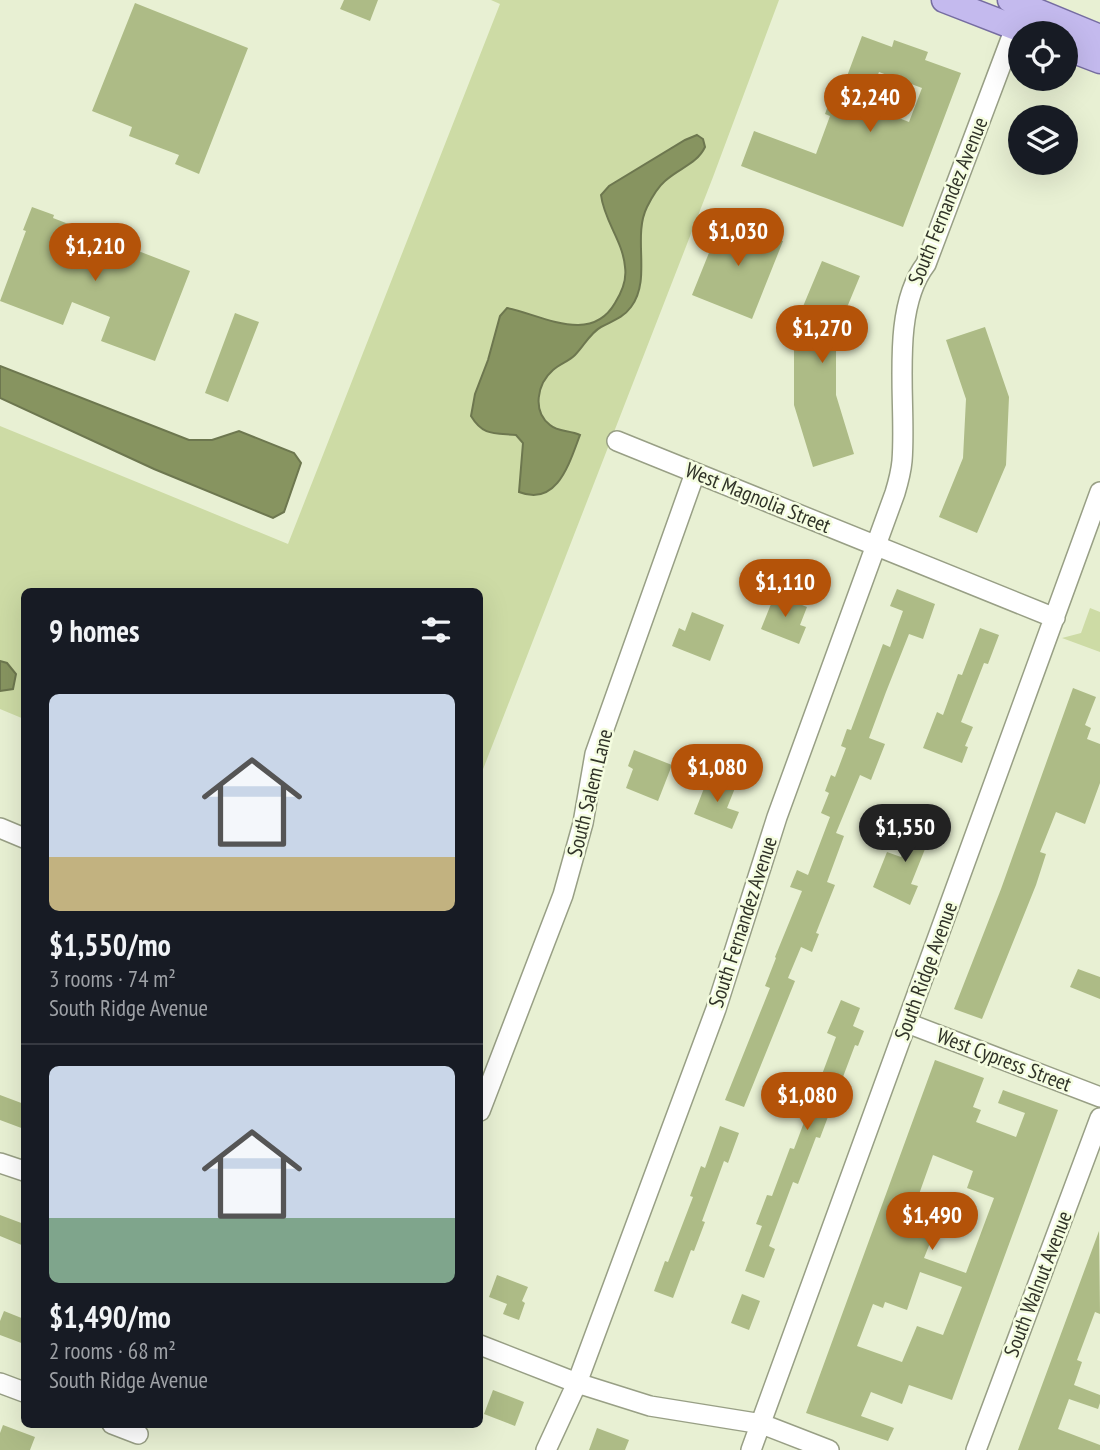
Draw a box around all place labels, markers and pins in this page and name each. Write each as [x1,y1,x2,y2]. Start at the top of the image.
pin: $2,240 [813,74,927,134]
pin: $1,030 [681,208,795,268]
pin: $1,210 [38,224,152,283]
pin: $1,270 [765,306,879,365]
pin: $1,110 [728,560,842,619]
pin: $1,080 [660,744,774,804]
pin: $1,550 [848,804,962,864]
pin: $1,080 [750,1072,864,1132]
pin: $1,490 [875,1192,989,1252]

